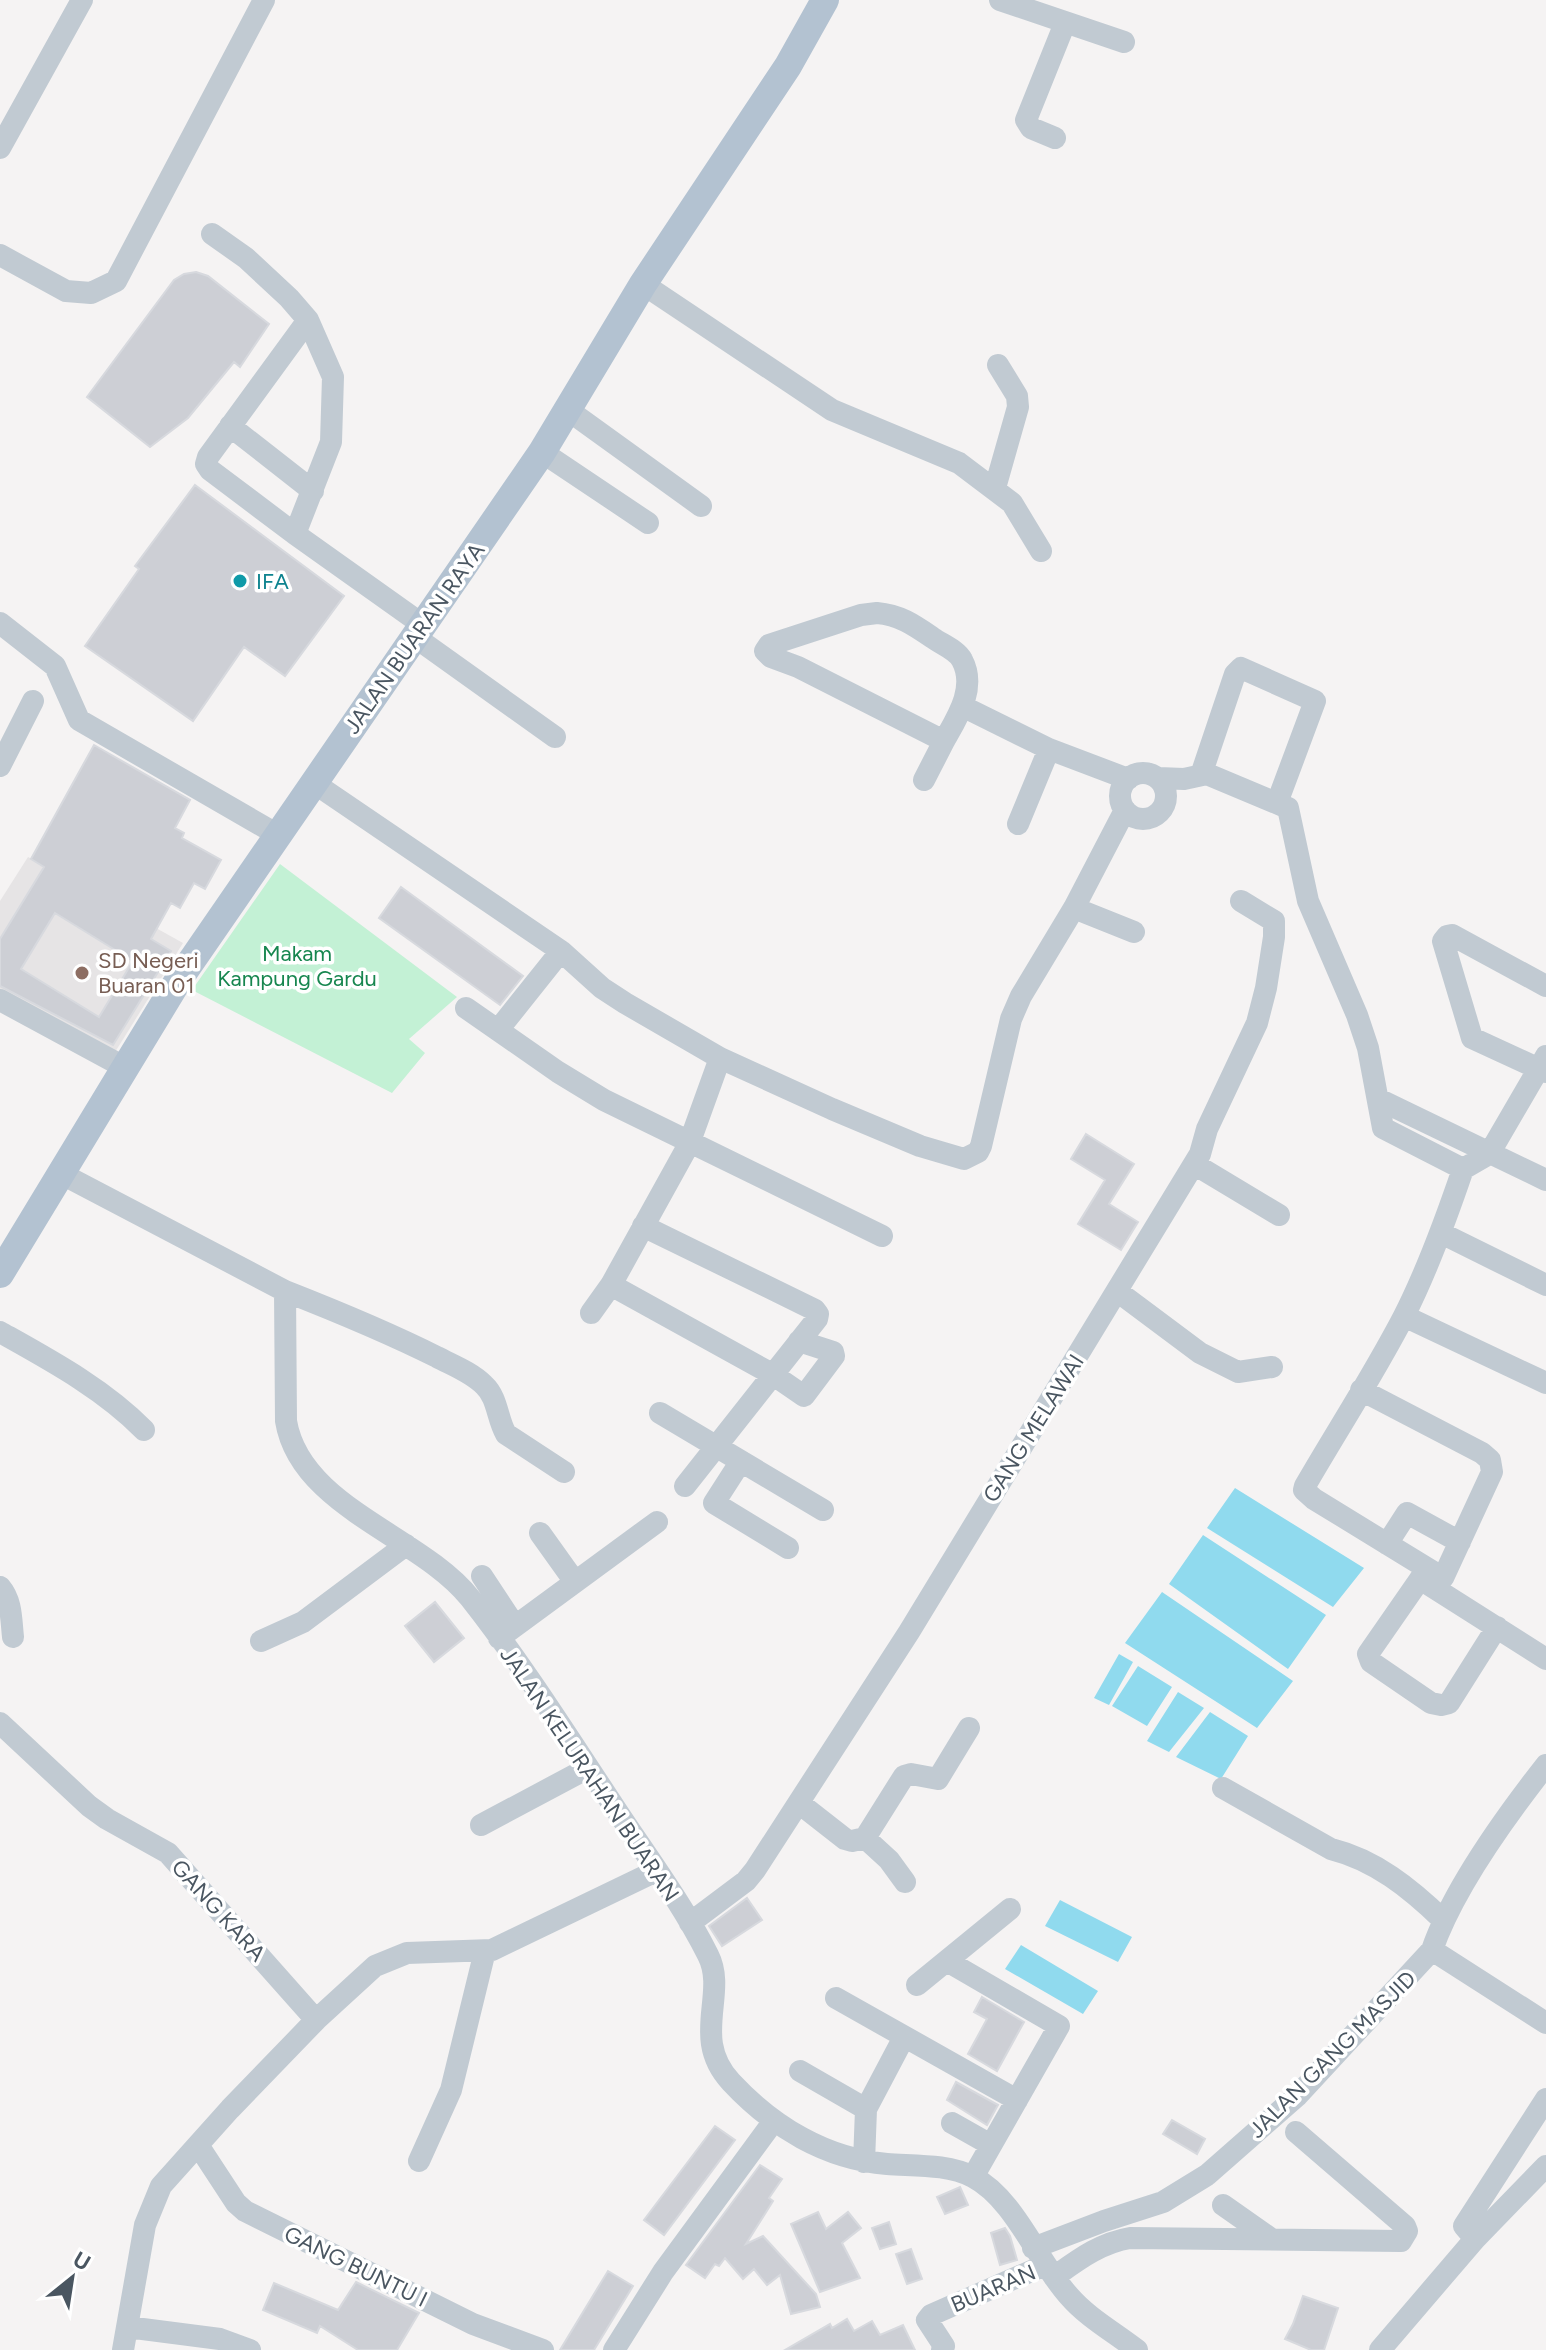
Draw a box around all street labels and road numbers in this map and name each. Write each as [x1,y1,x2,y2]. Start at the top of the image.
street label: JALAN BUARAN RAYA [338,538,491,739]
street label: GANG MELAWAI [977,1349,1090,1507]
street label: JALAN KELURAHAN BUARAN [494,1642,685,1906]
street label: GANG KARA [166,1854,271,1967]
street label: JALAN GANG MASJID [1243,1965,1421,2143]
street label: GANG BUNTU I [280,2220,432,2313]
street label: BUARAN [947,2259,1040,2318]

